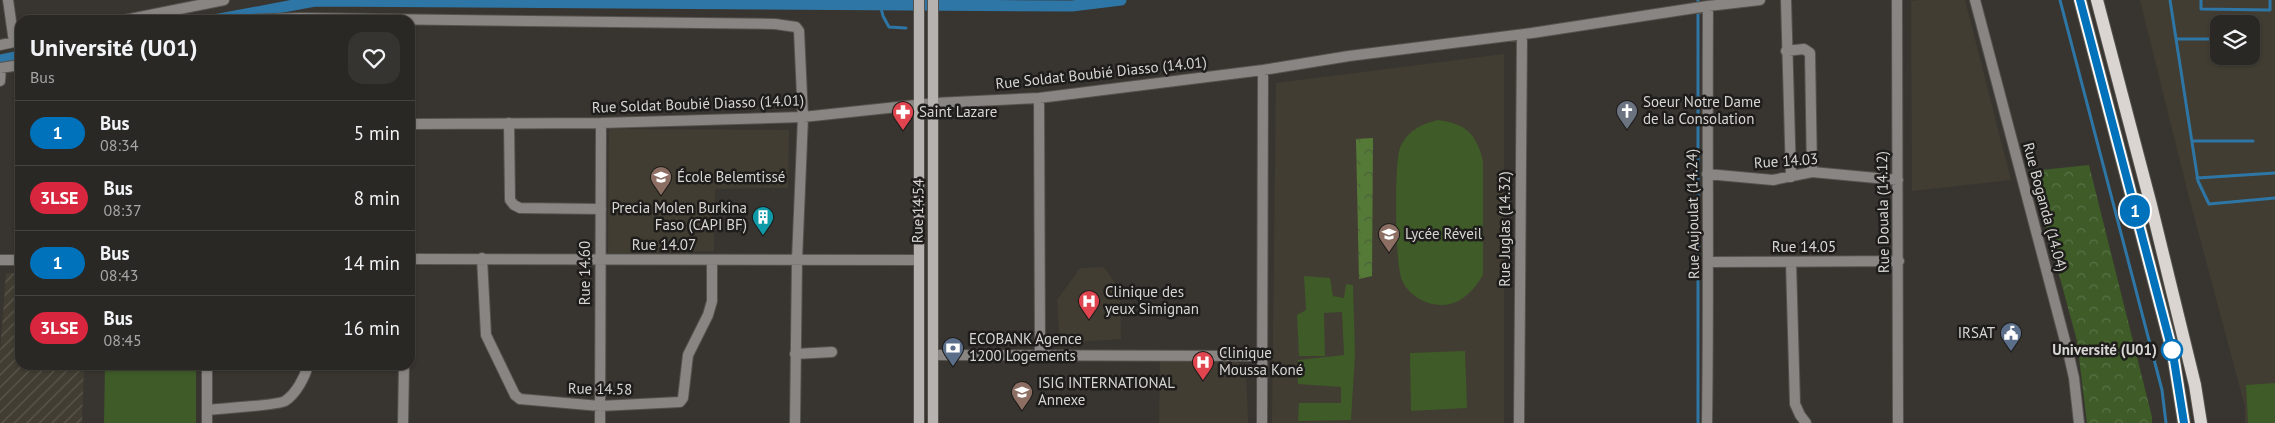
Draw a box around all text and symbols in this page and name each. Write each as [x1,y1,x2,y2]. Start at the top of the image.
map controls [2210,15,2260,65]
button: layers [2210,15,2260,65]
text: Université (U01) [30,32,198,63]
button: heart [348,32,400,84]
street label: Rue Soldat Boubié Diasso (14.01) [994,52,1208,93]
text: Bus [30,67,55,87]
street label: Rue Soldat Boubié Diasso (14.01) [592,90,804,117]
place label: Soeur Notre Dame de la Consolation [1643,92,1761,128]
church icon: Soeur Notre Dame de la Consolation [1615,99,1639,130]
pharmacy icon: Saint Lazare [891,100,915,131]
place label: Saint Lazare [919,102,997,121]
text: Bus [100,111,129,135]
text: 1 [52,121,63,144]
text: 5 min [354,121,400,145]
text: 08:34 [100,135,138,155]
street label: Rue Boganda (14.04) [2019,140,2072,273]
street label: Rue Aujoulat (14.24) [1682,149,1703,279]
street label: Rue 14.03 [1753,149,1819,172]
street label: Rue Douala (14.12) [1872,151,1893,273]
school or university icon: École Belemtissé [649,165,673,196]
place label: École Belemtissé [677,167,785,186]
street label: Rue Juglas (14.32) [1495,171,1514,287]
text: Bus [103,176,133,200]
street label: Rue 14.54 [907,179,928,243]
text: 3LSE [40,186,78,209]
text: 8 min [354,186,400,210]
line badge: 1 [2119,195,2151,227]
place label: Precia Molen Burkina Faso (CAPI BF) [611,198,747,234]
text: 1 [2130,199,2140,222]
text: 08:37 [103,200,142,220]
building icon: Precia Molen Burkina Faso (CAPI BF) [751,205,775,236]
school or university icon: Lycée Réveil [1377,222,1401,253]
place label: Lycée Réveil [1405,224,1483,243]
street label: Rue 14.07 [632,235,696,254]
street label: Rue 14.05 [1772,237,1836,256]
text: Bus [100,241,129,265]
street label: Rue 14.60 [575,241,594,305]
text: 1 [52,251,63,274]
text: 14 min [343,251,400,275]
text: 08:43 [100,265,138,285]
place label: Clinique des yeux Simignan [1105,282,1199,318]
hospital icon: Clinique des yeux Simignan [1077,289,1101,320]
text: Bus [103,306,133,330]
text: 3LSE [40,316,78,339]
text: 16 min [343,316,400,340]
public building icon: IRSAT [1999,321,2023,352]
place label: IRSAT [1958,323,1996,342]
place label: ECOBANK Agence 1200 Logements [969,329,1082,365]
text: 08:45 [103,330,142,350]
bank icon: ECOBANK Agence 1200 Logements [941,336,965,367]
marker: Université (U01) [2161,339,2183,361]
place label: Université (U01) [2052,340,2157,359]
place label: Clinique Moussa Koné [1219,343,1303,379]
hospital icon: Clinique Moussa Koné [1191,350,1215,381]
place label: ISIG INTERNATIONAL Annexe [1038,373,1175,409]
street label: Rue 14.58 [568,378,632,399]
school or university icon: ISIG INTERNATIONAL Annexe [1010,380,1034,411]

